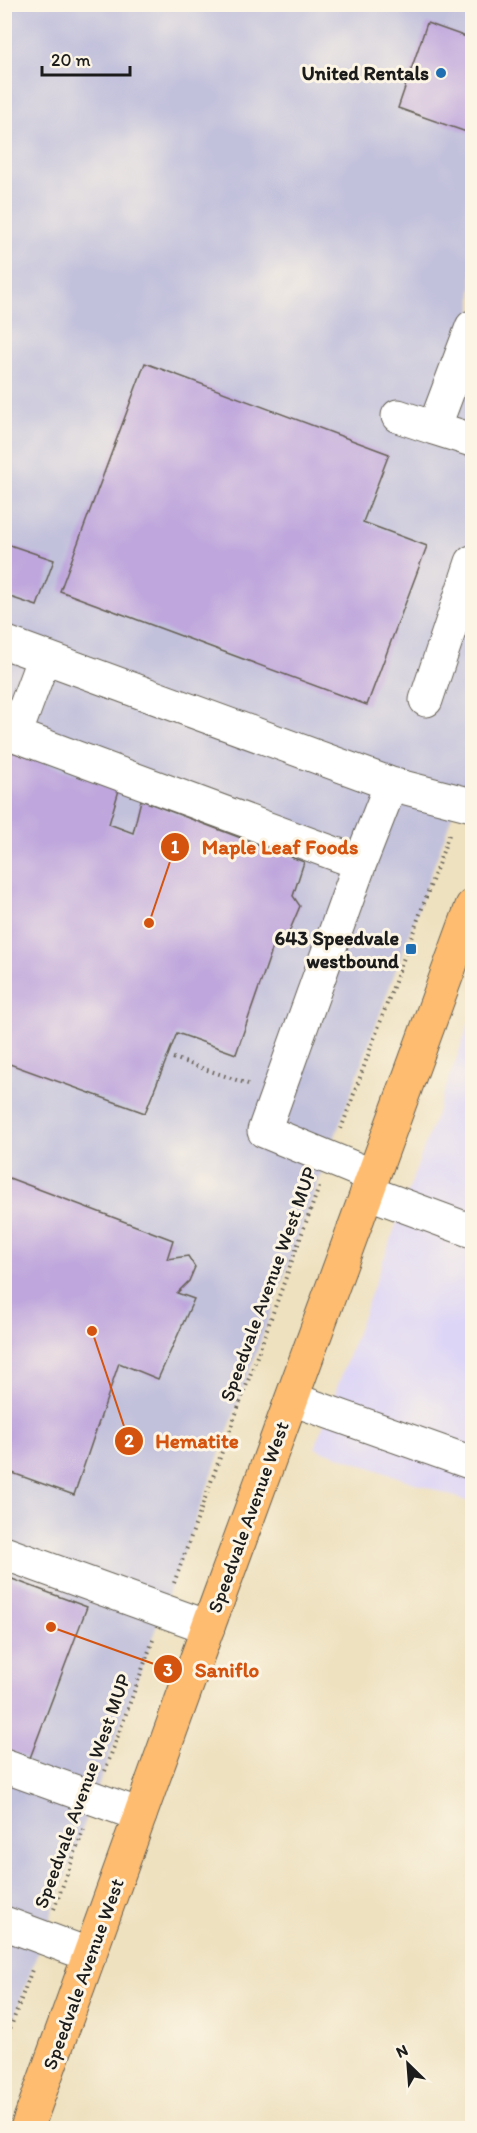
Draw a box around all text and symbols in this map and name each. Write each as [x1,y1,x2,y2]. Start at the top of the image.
scale bar [42,39,130,77]
text: 20 m [51,49,91,71]
place label: United Rentals [301,61,429,85]
marker: United Rentals [434,66,448,80]
callout: Maple Leaf Foods [160,827,369,866]
text: Maple Leaf Foods [202,834,358,860]
text: 1 [171,836,180,858]
place label: 643 Speedvale westbound [275,926,399,973]
marker: 643 Speedvale westbound [404,942,418,956]
street label: Speedvale Avenue West MUP [214,1163,322,1404]
street label: Speedvale Avenue West [202,1418,294,1616]
callout: Hematite [114,1422,251,1461]
text: Hematite [155,1428,239,1453]
text: 2 [124,1430,134,1452]
callout: Saniflo [153,1650,271,1689]
text: Saniflo [195,1657,260,1682]
text: 3 [163,1659,173,1681]
street label: Speedvale Avenue West MUP [28,1670,136,1911]
street label: Speedvale Avenue West [37,1875,129,2073]
north arrow [378,2034,438,2094]
text: N [393,2040,411,2062]

